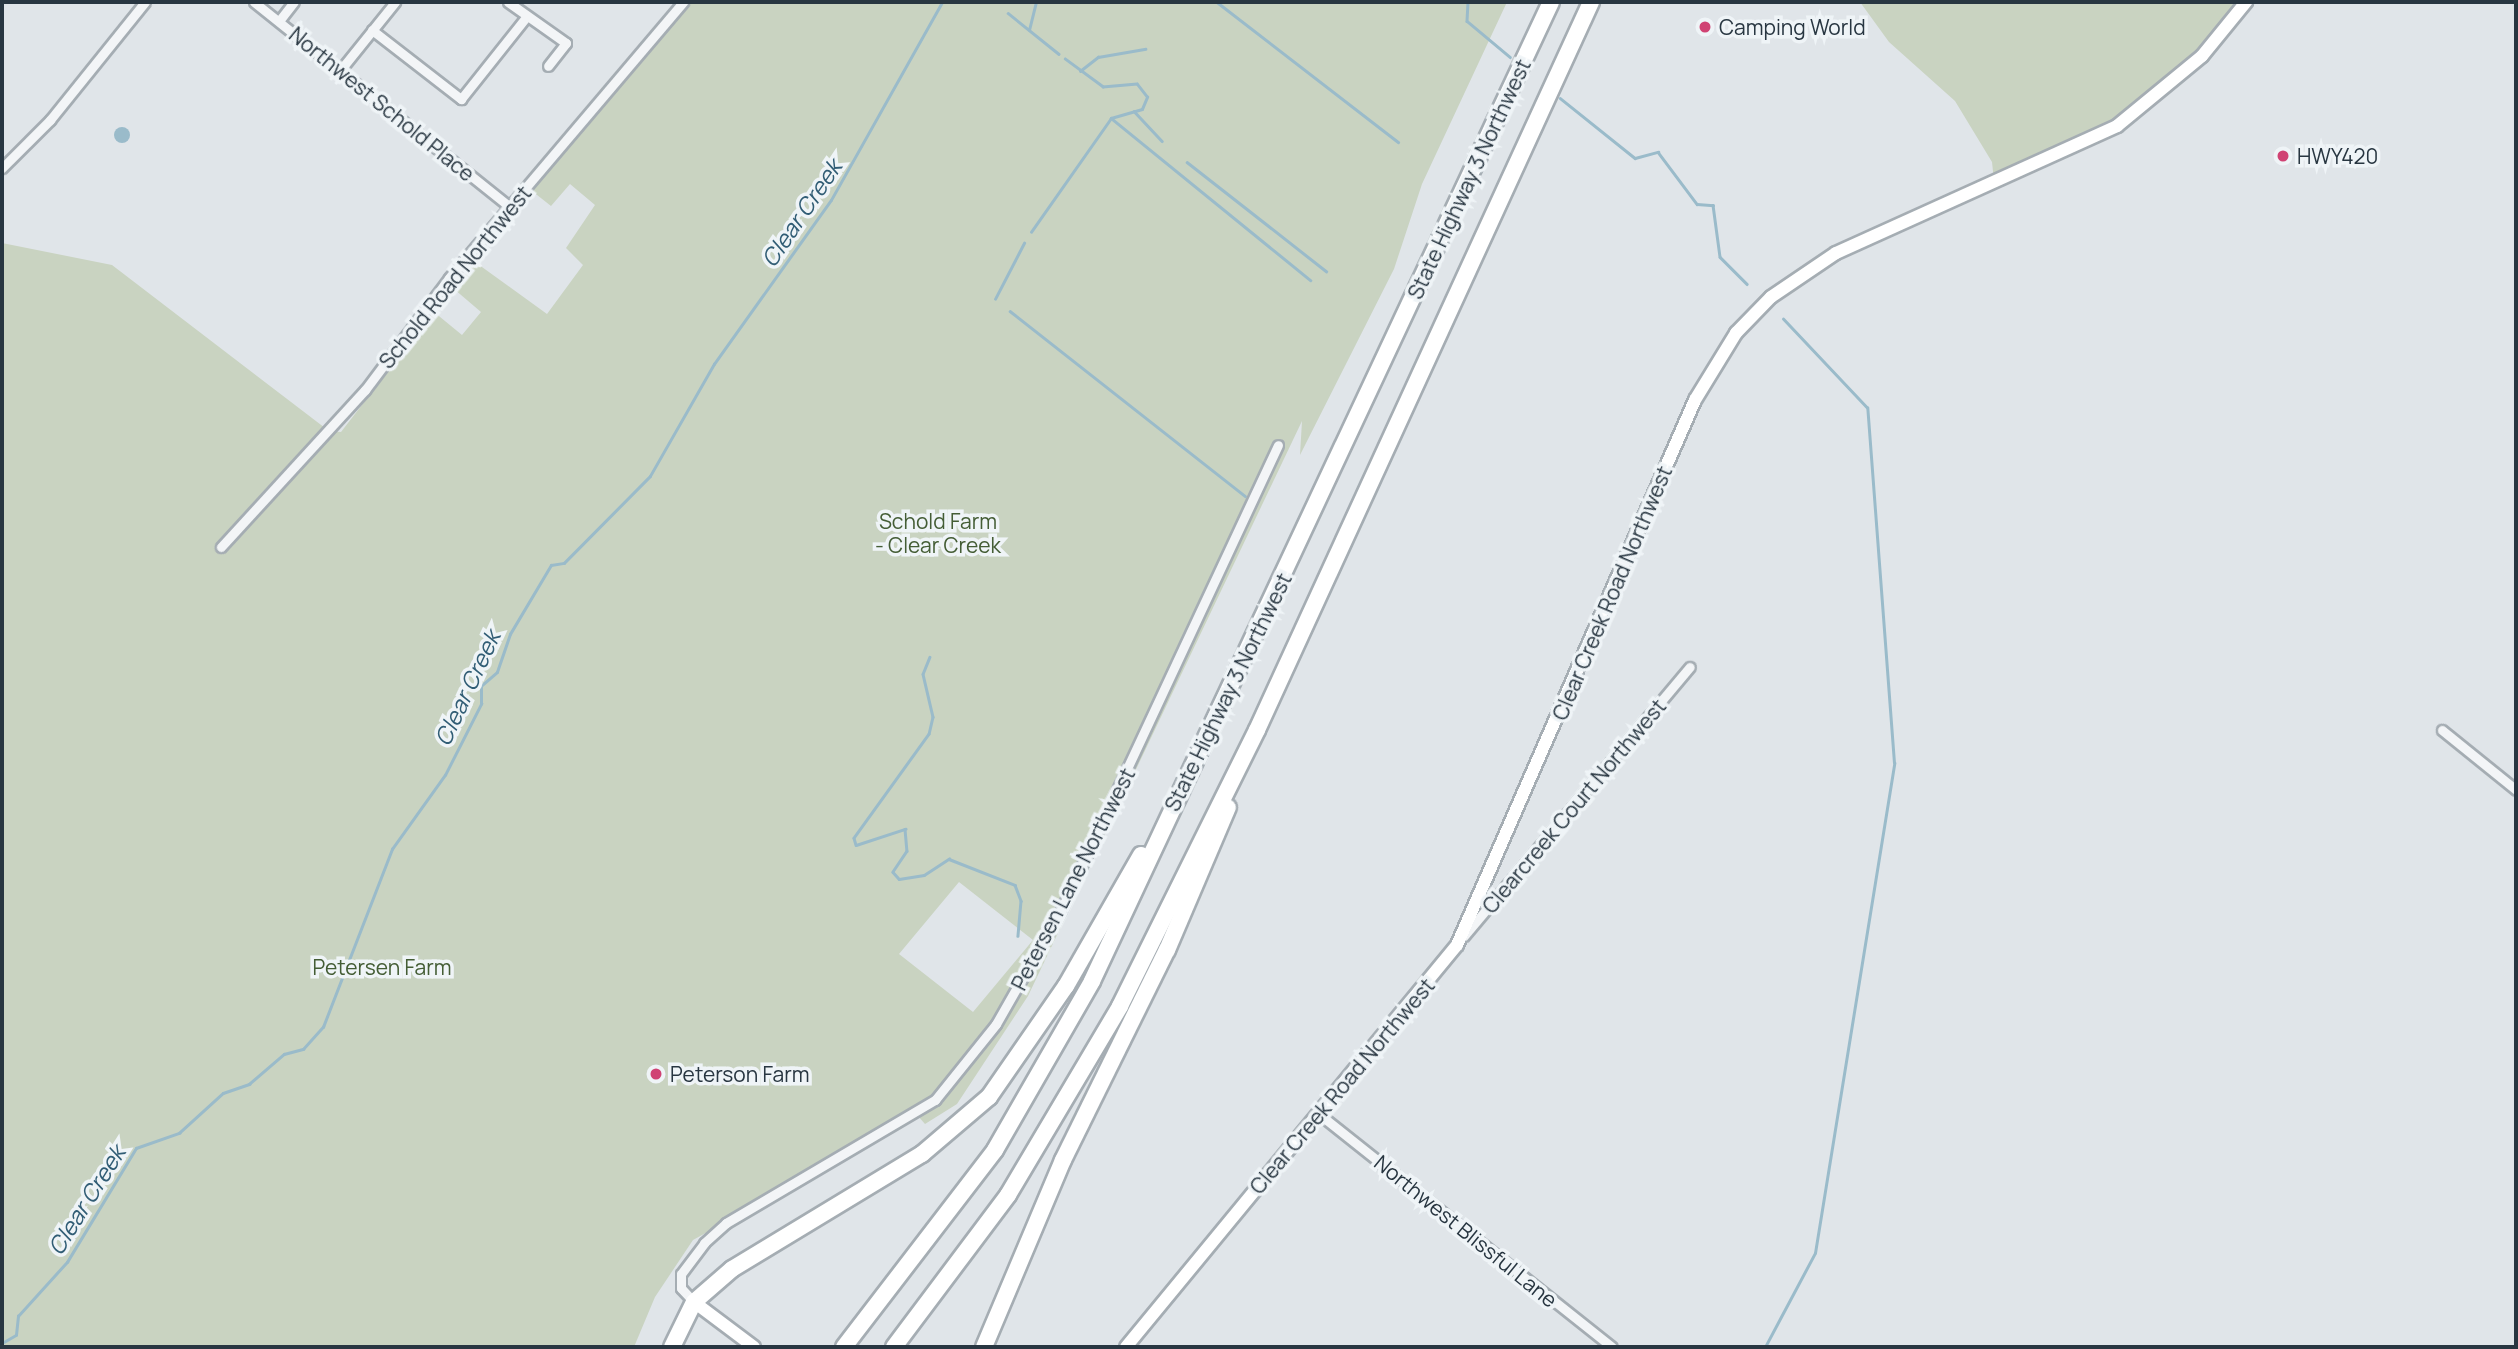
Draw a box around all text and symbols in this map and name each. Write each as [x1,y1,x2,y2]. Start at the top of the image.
place label: Camping World [1719,14,1866,40]
marker: Camping World [1697,19,1713,35]
street label: Northwest Schold Place [284,22,480,186]
street label: State Highway 3 Northwest [1402,55,1536,303]
place label: HWY420 [2297,143,2378,169]
marker: HWY420 [2275,148,2291,164]
water label: Clear Creek [755,154,847,272]
street label: Schold Road Northwest [374,181,536,373]
street label: Clear Creek Road Northwest [1547,462,1677,724]
park label: Schold Farm - Clear Creek [875,508,1001,558]
street label: State Highway 3 Northwest [1159,569,1297,815]
water label: Clear Creek [428,626,506,750]
street label: Clearcreek Court Northwest [1477,694,1671,918]
street label: Petersen Lane Northwest [1006,764,1140,994]
park label: Petersen Farm [312,954,452,980]
street label: Clear Creek Road Northwest [1244,973,1440,1199]
place label: Peterson Farm [670,1061,810,1087]
marker: Peterson Farm [648,1066,664,1082]
water label: Clear Creek [42,1140,130,1260]
street label: Northwest Blissful Lane [1370,1150,1562,1312]

